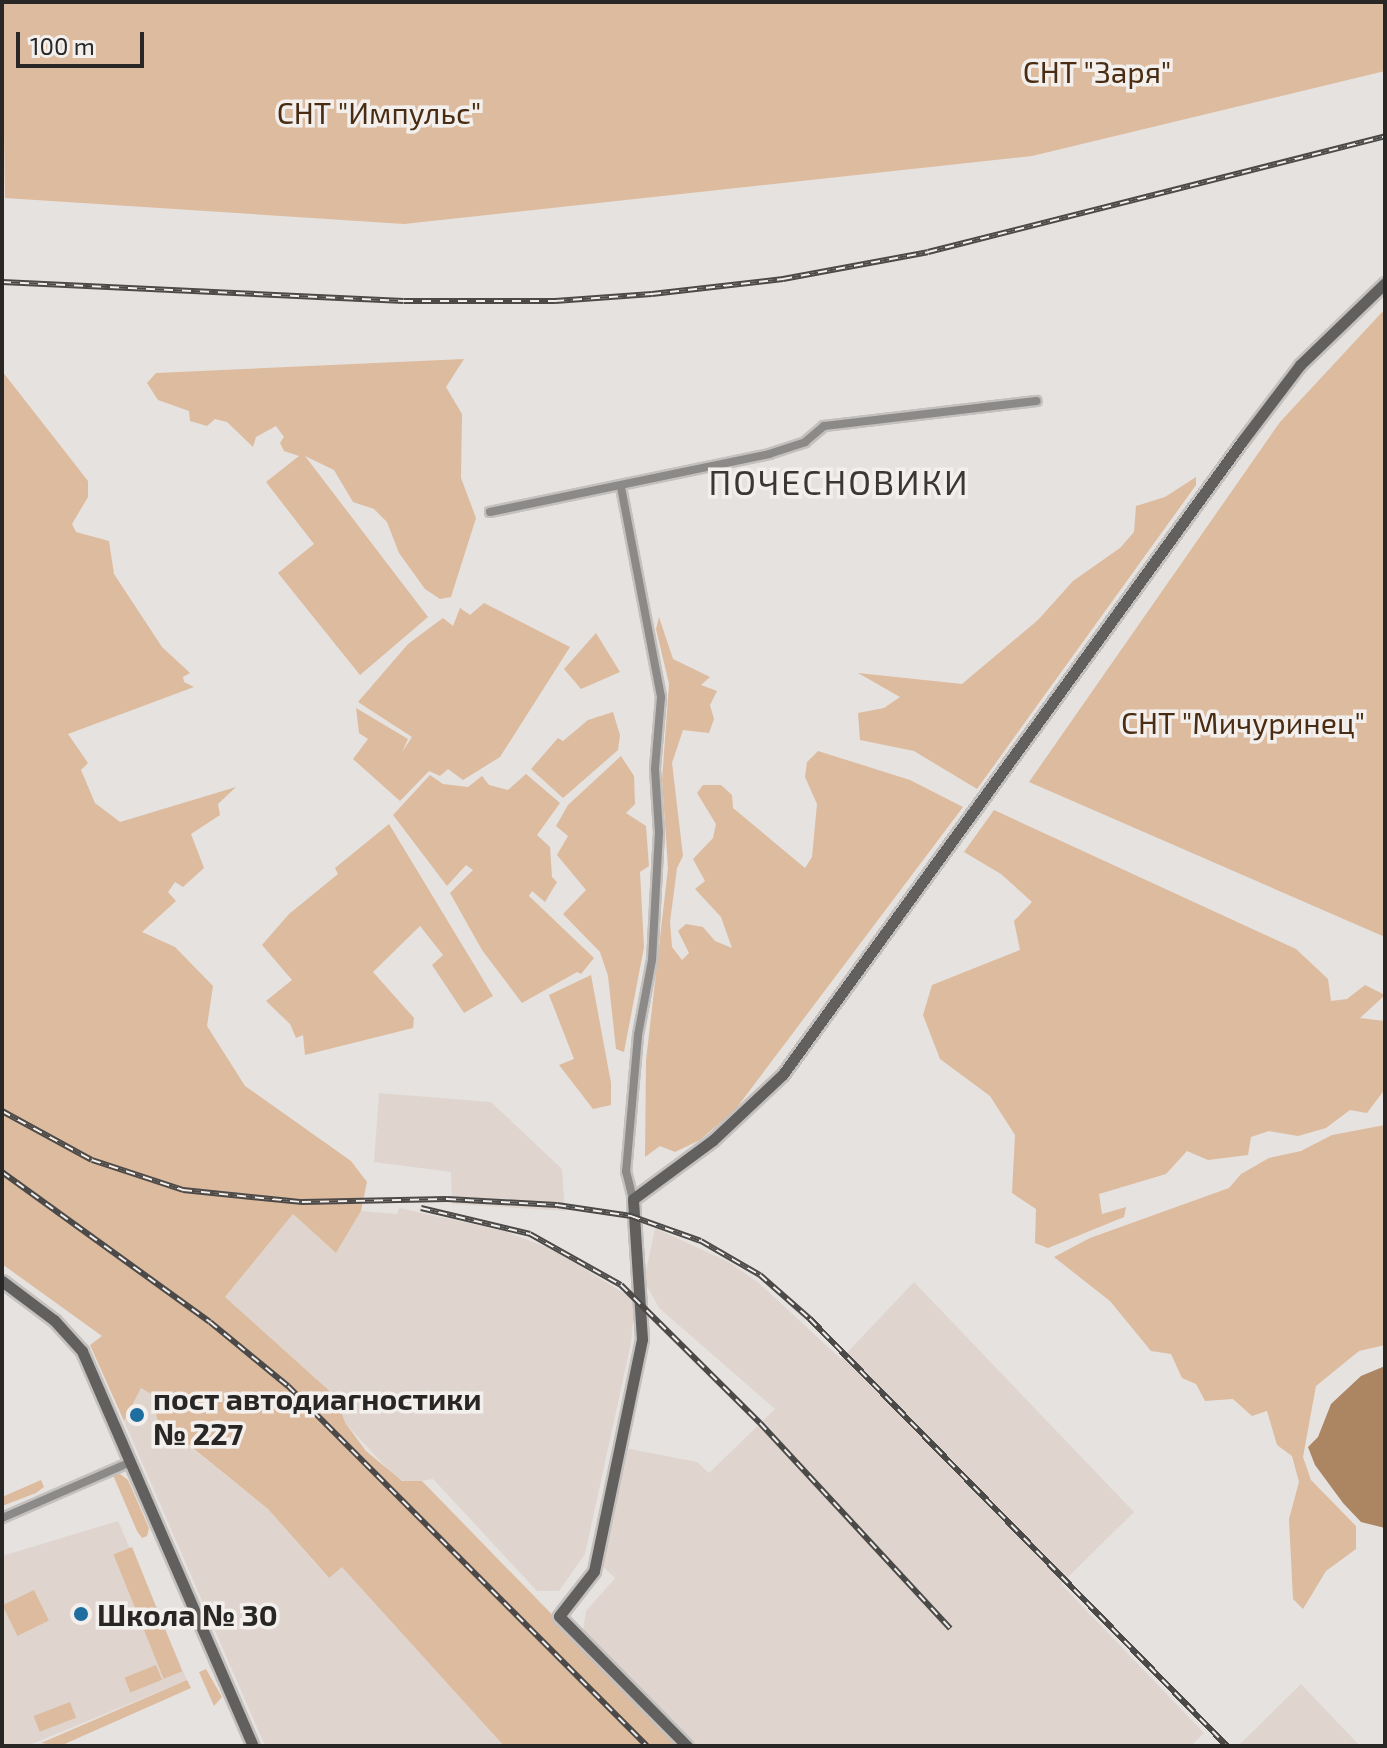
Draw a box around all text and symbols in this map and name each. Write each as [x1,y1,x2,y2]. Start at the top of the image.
scale bar [20,16,148,66]
text: 100 m [30,31,95,60]
park label: СНТ "Заря" [1023,53,1171,89]
park label: СНТ "Импульс" [277,94,481,130]
district label: ПОЧЕСНОВИКИ [709,462,969,502]
park label: СНТ "Мичуринец" [1121,704,1365,740]
place label: пост автодиагностики № 227 [153,1380,481,1450]
marker: пост автодиагностики № 227 [128,1406,146,1424]
place label: Школа № 30 [97,1596,278,1632]
marker: Школа № 30 [72,1605,90,1623]

